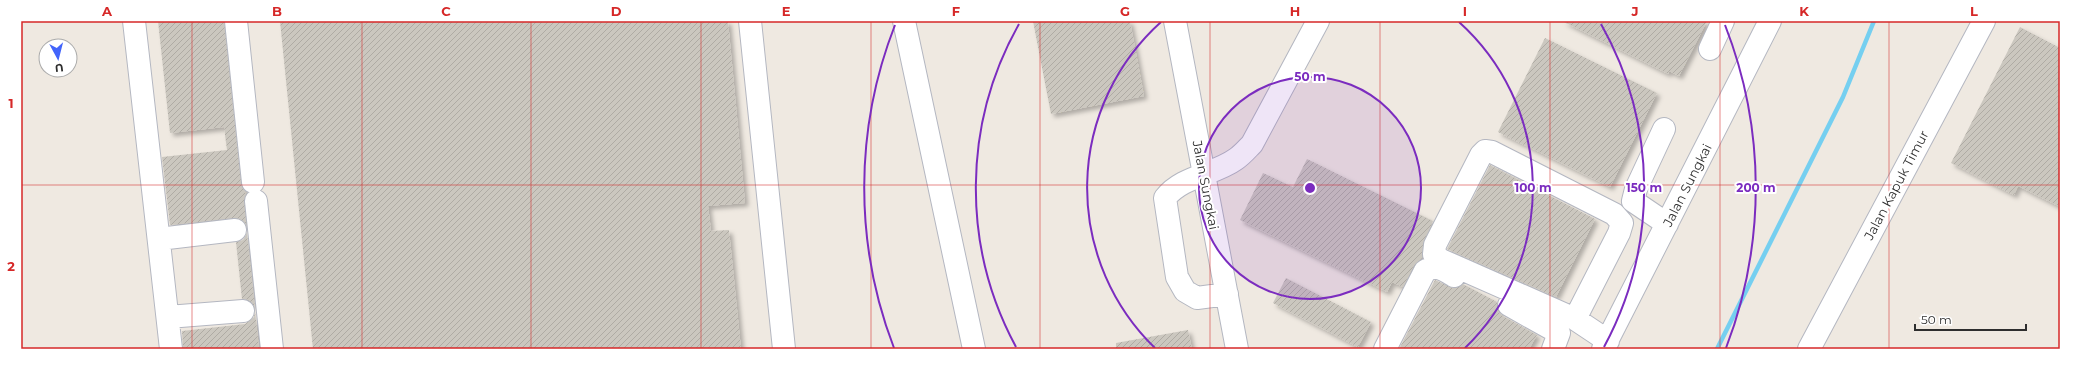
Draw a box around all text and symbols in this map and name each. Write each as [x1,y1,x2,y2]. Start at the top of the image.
text: A [101,3,113,19]
text: B [272,3,282,19]
text: C [441,3,451,19]
text: D [611,3,622,19]
text: E [782,3,791,19]
text: F [952,3,960,19]
text: G [1120,3,1130,19]
text: H [1290,3,1300,19]
text: I [1463,3,1467,19]
text: J [1630,3,1639,19]
text: K [1799,3,1809,19]
text: L [1970,3,1978,19]
north arrow [38,38,78,78]
text: U [54,60,64,75]
text: 50 m [1294,69,1326,84]
text: 1 [8,95,14,111]
street label: Jalan Kapuk Timur [1860,128,1932,243]
street label: Jalan Sungkai [1189,138,1223,231]
street label: Jalan Sungkai [1659,141,1715,230]
text: 100 m [1515,180,1551,195]
text: 150 m [1626,180,1662,195]
text: 200 m [1736,180,1776,195]
centre of rings [1303,181,1317,195]
text: 2 [7,258,15,274]
scale bar [1915,306,2026,332]
text: 50 m [1921,312,1952,327]

